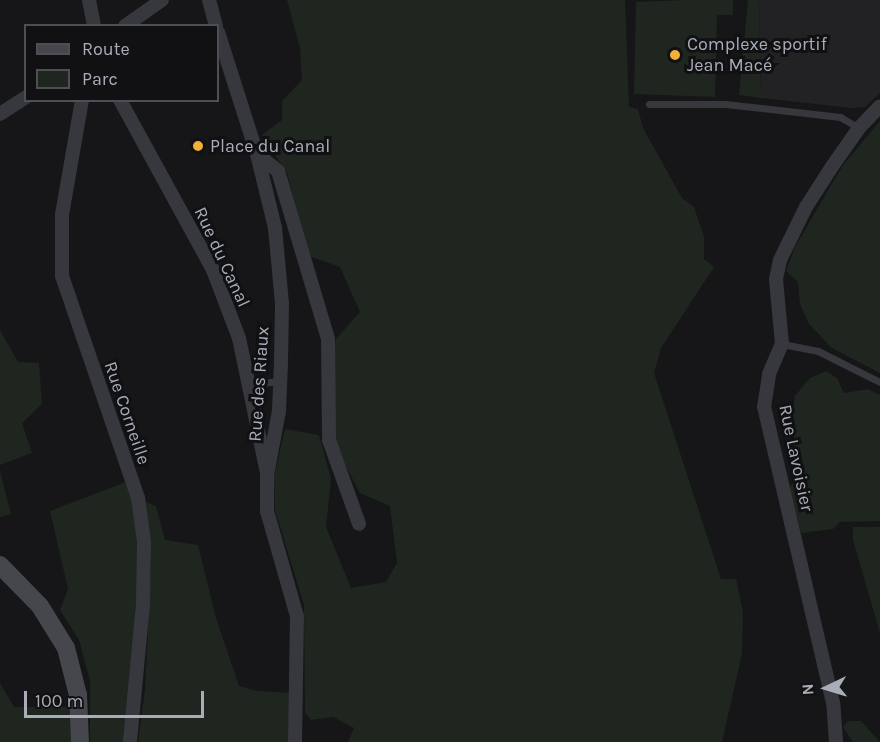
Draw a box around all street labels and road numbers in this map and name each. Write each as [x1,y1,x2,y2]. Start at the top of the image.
street label: Rue du Canal [189,203,255,311]
street label: Rue des Riaux [244,326,274,442]
street label: Rue Corneille [99,359,155,467]
street label: Rue Lavoisier [774,403,818,513]

